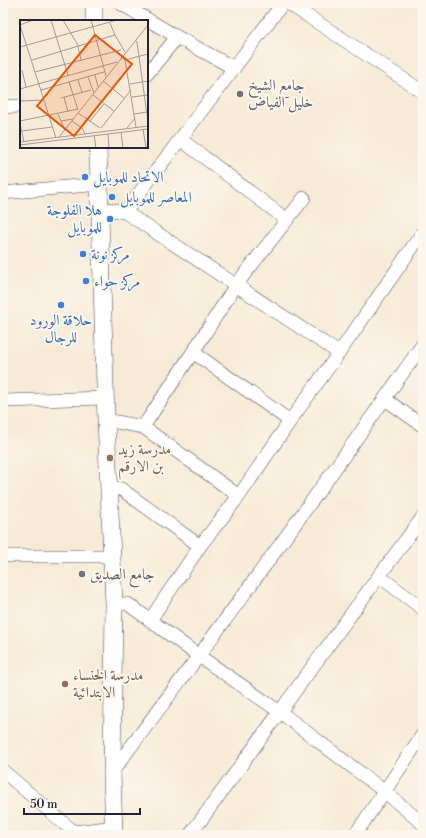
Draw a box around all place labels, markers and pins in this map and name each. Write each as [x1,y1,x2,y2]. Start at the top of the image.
place label: جامع الشيخ خليل الفياض [248,76,313,113]
marker: جامع الشيخ خليل الفياض [235,89,245,99]
place label: الاتحاد للموبايل [93,168,164,188]
marker: الاتحاد للموبايل [80,172,90,182]
place label: المعاصر للموبايل [120,188,192,208]
marker: المعاصر للموبايل [107,192,117,202]
place label: هلا الفلوجة للموبايل [47,201,102,238]
marker: هلا الفلوجة للموبايل [105,214,115,224]
place label: مركز نونة [91,245,130,265]
marker: مركز نونة [78,249,88,259]
place label: مركز حواء [94,272,140,292]
marker: مركز حواء [81,276,91,286]
marker: حلاقة الورود للرجال [56,300,66,310]
place label: حلاقة الورود للرجال [30,311,92,347]
place label: مدرسة زيد بن الارقم [118,440,171,480]
marker: مدرسة زيد بن الارقم [105,453,115,463]
place label: جامع الصديق [90,565,155,588]
marker: جامع الصديق [77,569,87,579]
place label: مدرسة الخنساء الابتدائية [73,666,143,702]
marker: مدرسة الخنساء الابتدائية [60,679,70,689]

